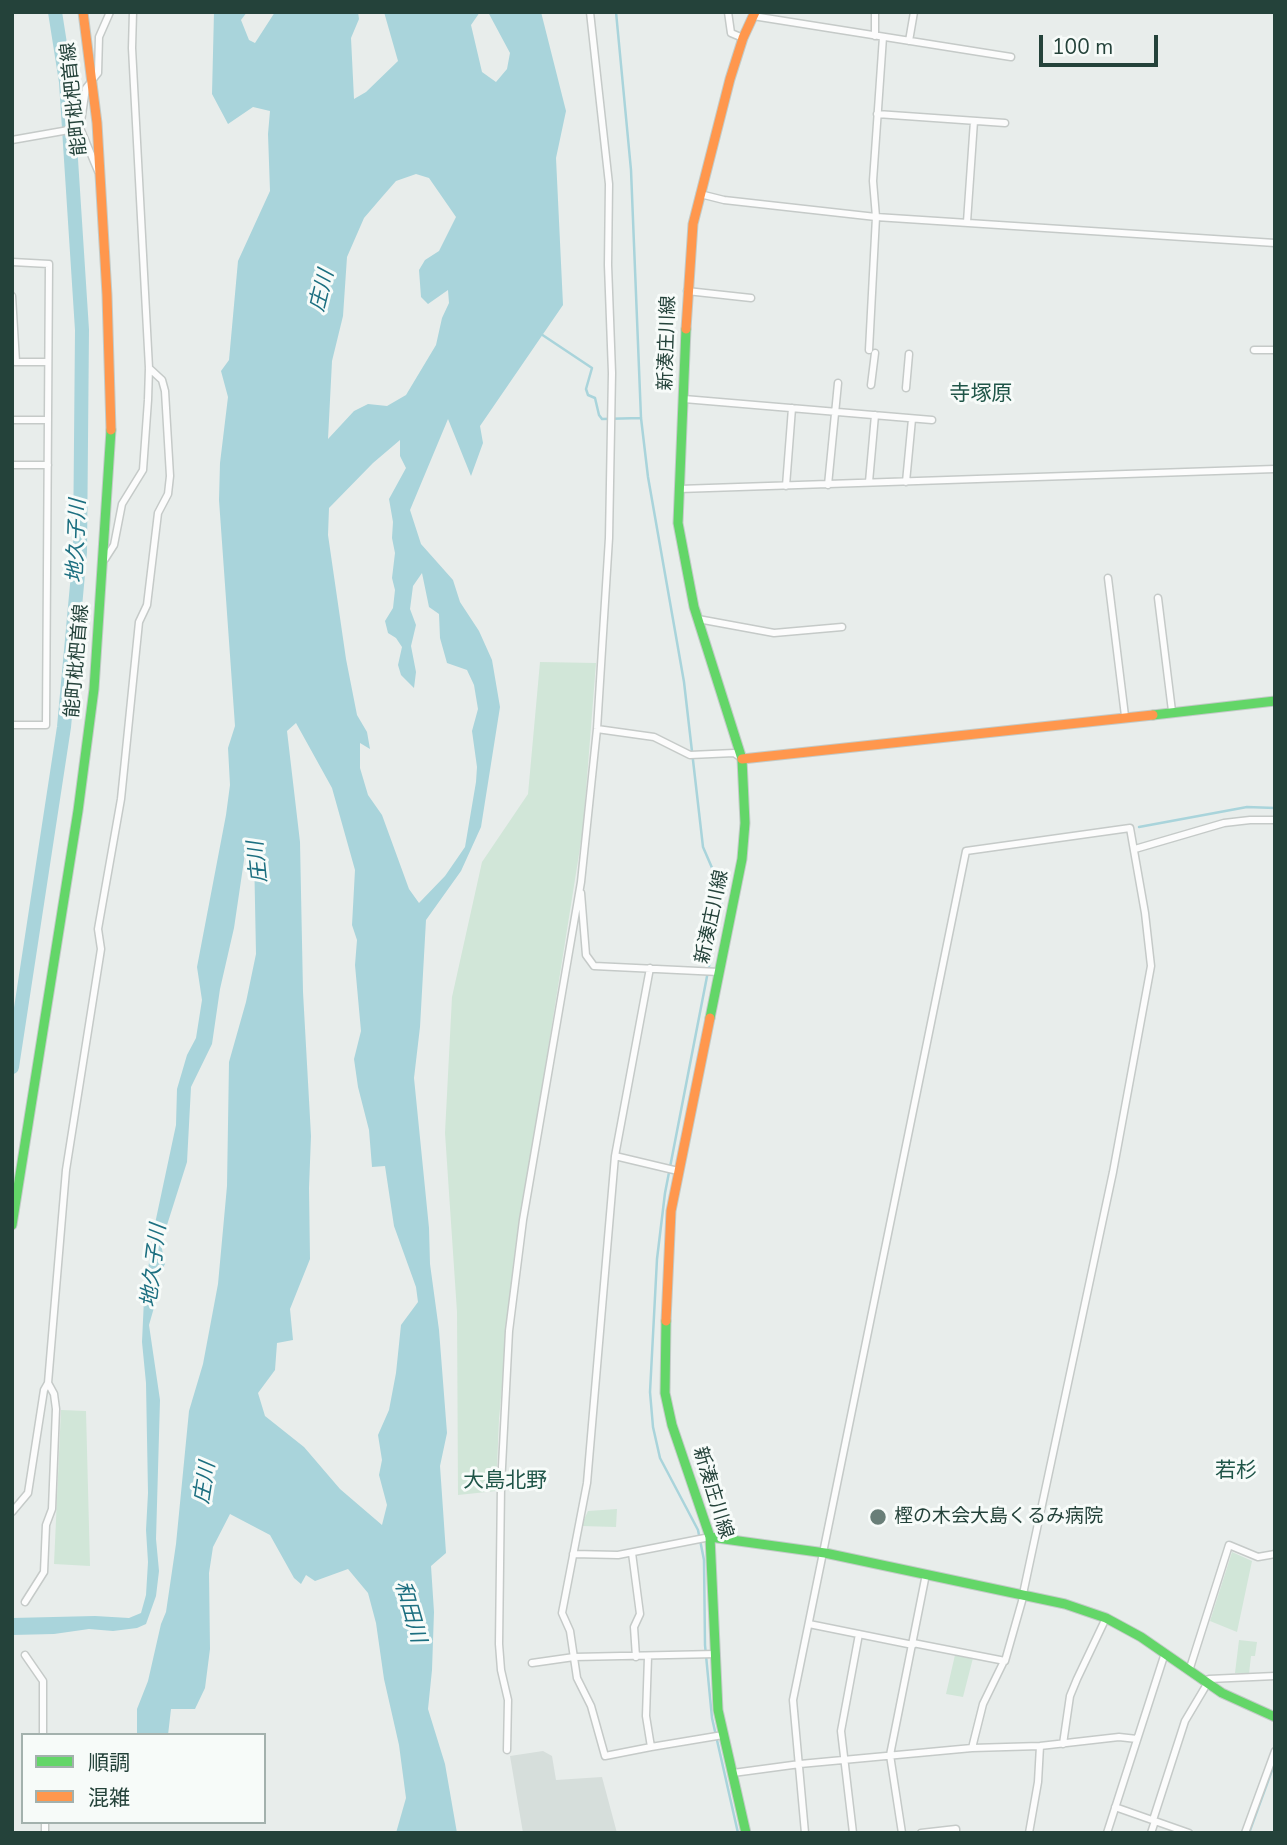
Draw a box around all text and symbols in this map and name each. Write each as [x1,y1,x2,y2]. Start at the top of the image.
scale bar [1042,21,1161,65]
text: 100 m [1052,33,1113,61]
street label: 能町枇杷首線 [58,41,92,157]
water label: 庄川 [306,268,340,314]
street label: 新湊庄川線 [655,295,681,391]
district label: 寺塚原 [950,382,1012,408]
water label: 地久子川 [64,499,92,583]
street label: 能町枇杷首線 [62,603,94,719]
water label: 庄川 [244,840,274,884]
street label: 新湊庄川線 [692,868,734,966]
water label: 地久子川 [137,1223,173,1309]
street label: 新湊庄川線 [687,1444,737,1542]
district label: 若杉 [1215,1459,1257,1485]
water label: 庄川 [190,1460,222,1506]
district label: 大島北野 [463,1469,547,1495]
place label: 樫の木会大島くるみ病院 [894,1506,1103,1528]
marker: 樫の木会大島くるみ病院 [868,1507,888,1527]
water label: 和田川 [388,1578,430,1646]
legend [21,1733,266,1824]
text: 順調 [88,1749,130,1777]
text: 混雑 [88,1784,130,1812]

